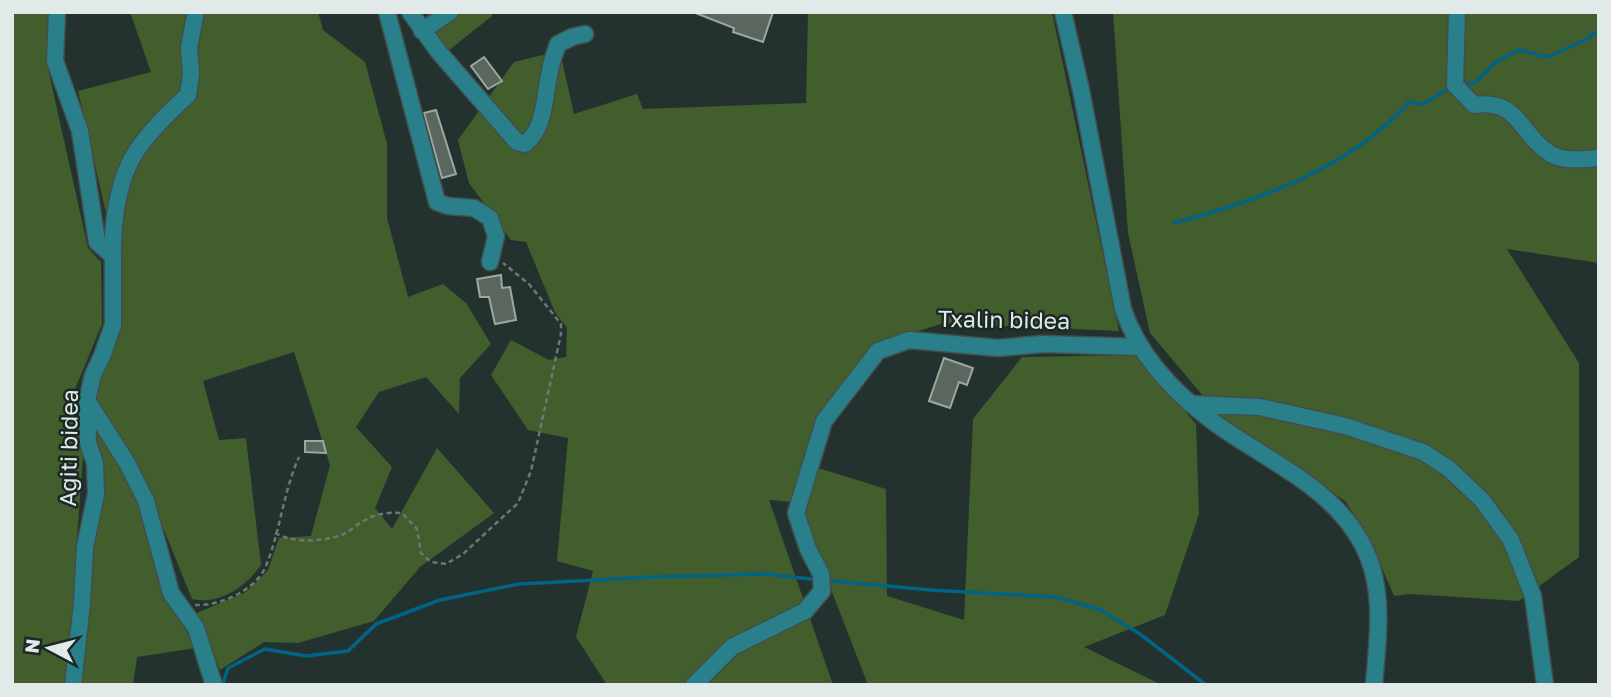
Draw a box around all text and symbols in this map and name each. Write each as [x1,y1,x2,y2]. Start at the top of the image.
street label: Txalin bidea [938,304,1070,334]
street label: Agiti bidea [53,389,83,507]
north arrow [14,613,84,683]
text: N [19,637,44,654]

